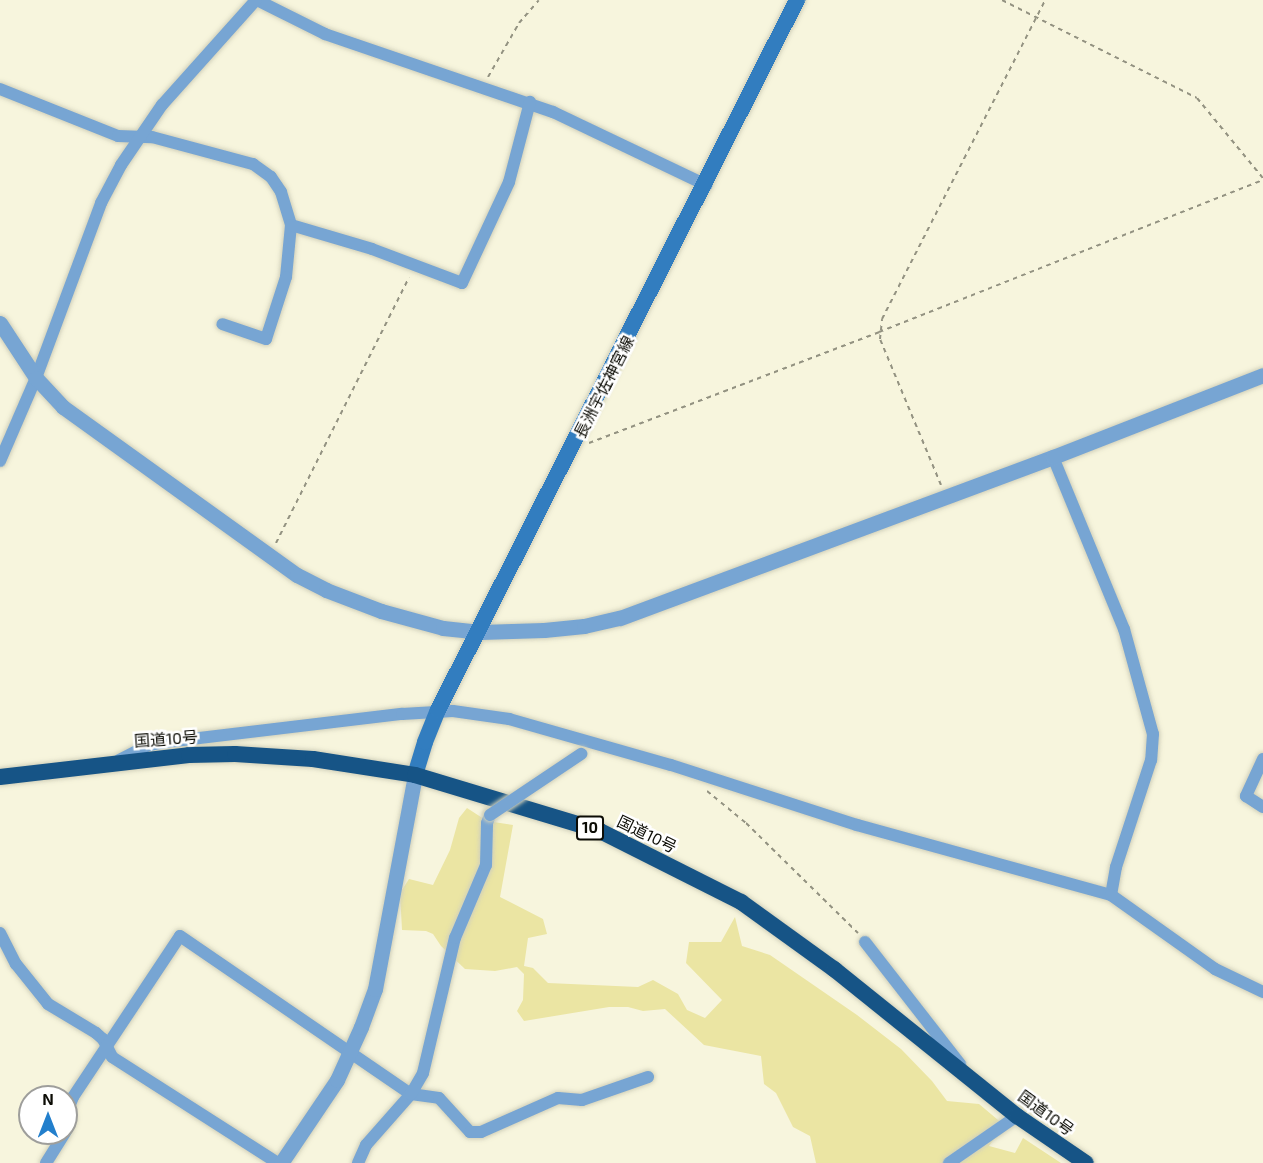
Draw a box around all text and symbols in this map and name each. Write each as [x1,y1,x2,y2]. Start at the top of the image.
street label: 長洲宇佐神宮線 [570,333,638,441]
street label: 国道10号 [133,727,199,751]
street label: 国道10号 [614,811,680,857]
road number: 10 [575,816,605,840]
north arrow [18,1085,78,1145]
street label: 国道10号 [1014,1086,1078,1140]
text: N [42,1089,54,1108]

